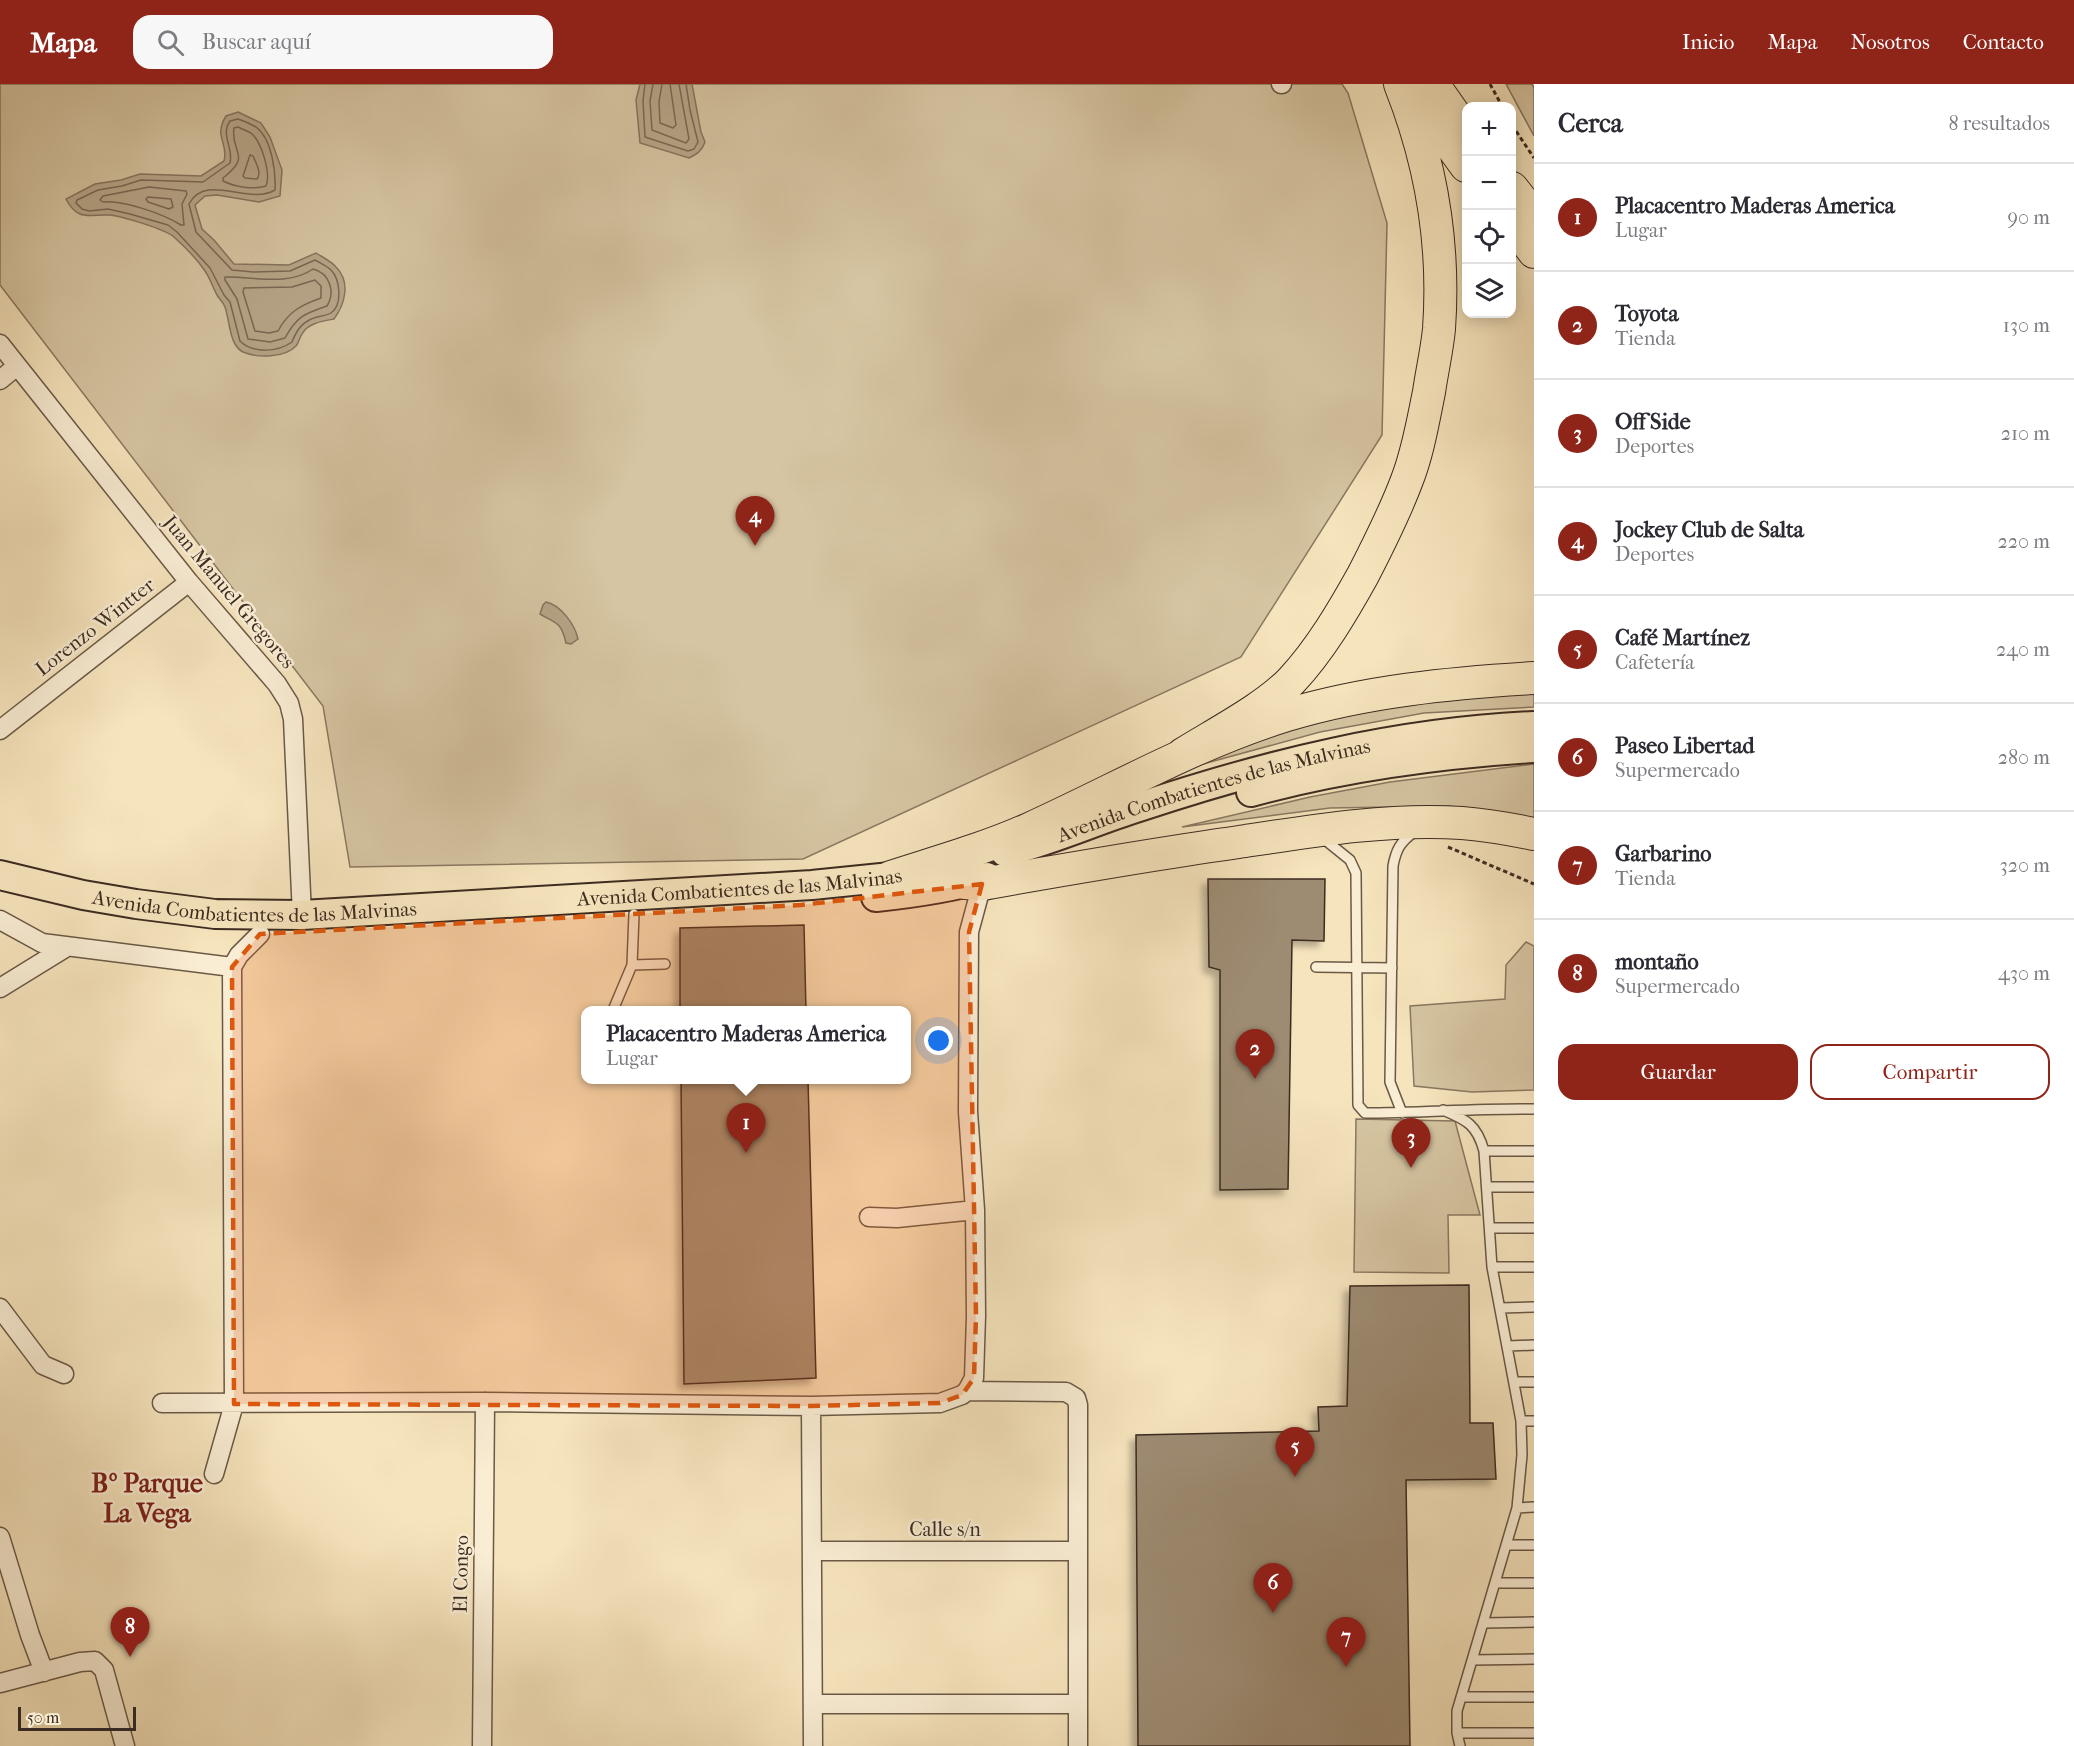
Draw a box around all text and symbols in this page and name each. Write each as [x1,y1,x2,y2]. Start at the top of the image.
search box [133,15,553,69]
text: Mapa [30,26,97,59]
icon: search [154,26,187,59]
text: Buscar aquí [202,29,311,55]
text: Inicio [1682,30,1734,54]
text: Mapa [1767,30,1817,54]
text: Nosotros [1850,30,1930,54]
text: Contacto [1963,30,2044,54]
map controls [1462,102,1516,318]
button: + [1462,102,1516,156]
text: Cerca [1558,108,1623,139]
text: 8 resultados [1948,112,2050,135]
button: − [1462,156,1516,210]
text: Placacentro Maderas America [1615,193,1895,219]
text: 1 [1574,206,1581,229]
text: 90 m [2008,206,2050,229]
button: locate [1462,210,1516,264]
text: Lugar [1615,219,1667,242]
button: layers [1462,264,1516,318]
text: Toyota [1615,301,1679,327]
text: 2 [1572,314,1583,337]
text: 130 m [2003,314,2050,337]
text: Tienda [1615,327,1675,350]
text: Off Side [1615,409,1691,435]
text: 3 [1573,422,1582,445]
text: 210 m [2001,422,2050,445]
text: Deportes [1615,435,1694,458]
pin: 4 [736,496,774,546]
street label: Juan Manuel Gregores [157,509,300,673]
text: Jockey Club de Salta [1615,517,1804,543]
text: 4 [1572,530,1583,553]
text: 220 m [1997,530,2050,553]
text: Deportes [1615,543,1694,566]
street label: Lorenzo Wintter [31,573,160,681]
text: Café Martínez [1615,625,1750,651]
text: 5 [1573,638,1582,661]
text: 240 m [1996,638,2050,661]
text: Cafetería [1615,651,1695,674]
text: Paseo Libertad [1615,733,1755,759]
street label: Avenida Combatientes de las Malvinas [1053,734,1372,847]
text: 6 [1572,746,1583,769]
text: 280 m [1998,746,2050,769]
text: Supermercado [1615,759,1740,782]
text: Garbarino [1615,841,1711,867]
text: 7 [1573,854,1582,877]
text: 320 m [2000,854,2050,877]
street label: Avenida Combatientes de las Malvinas [575,863,904,910]
text: Tienda [1615,867,1675,890]
street label: Avenida Combatientes de las Malvinas [90,885,417,927]
text: montaño [1615,949,1699,975]
text: 8 [1572,962,1583,985]
text: 430 m [1998,962,2050,985]
text: Supermercado [1615,975,1740,998]
popup [581,1006,911,1084]
text: Placacentro Maderas America [606,1021,886,1047]
your location [924,1026,953,1055]
pin: 2 [1236,1030,1274,1079]
button: Guardar [1558,1044,1798,1100]
button: Compartir [1810,1044,2050,1100]
text: Lugar [606,1047,658,1070]
pin: 1 [726,1104,766,1153]
pin: 3 [1392,1118,1430,1168]
pin: 5 [1276,1428,1314,1477]
district label: Bº Parque La Vega [91,1468,203,1529]
street label: Calle s/n [909,1518,981,1541]
street label: El Congo [449,1535,473,1613]
pin: 6 [1254,1564,1292,1613]
pin: 8 [110,1608,150,1657]
pin: 7 [1326,1618,1366,1667]
scale bar [18,1704,136,1732]
text: 50 m [27,1708,59,1727]

